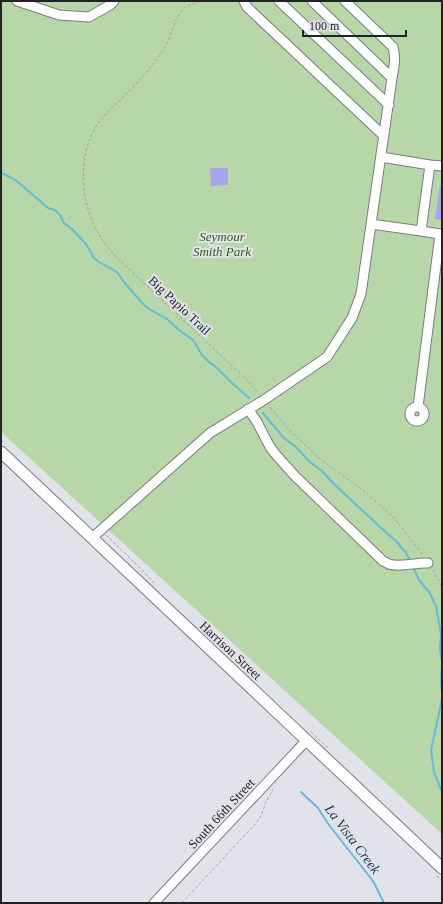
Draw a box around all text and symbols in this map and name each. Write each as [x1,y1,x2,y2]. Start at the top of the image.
scale bar [303,12,406,38]
text: 100 m [309,19,340,33]
park label: Seymour Smith Park [193,229,251,259]
street label: Big Papio Trail [145,273,214,338]
street label: Harrison Street [197,618,265,683]
street label: South 66th Street [185,775,258,851]
water label: La Vista Creek [321,801,384,877]

